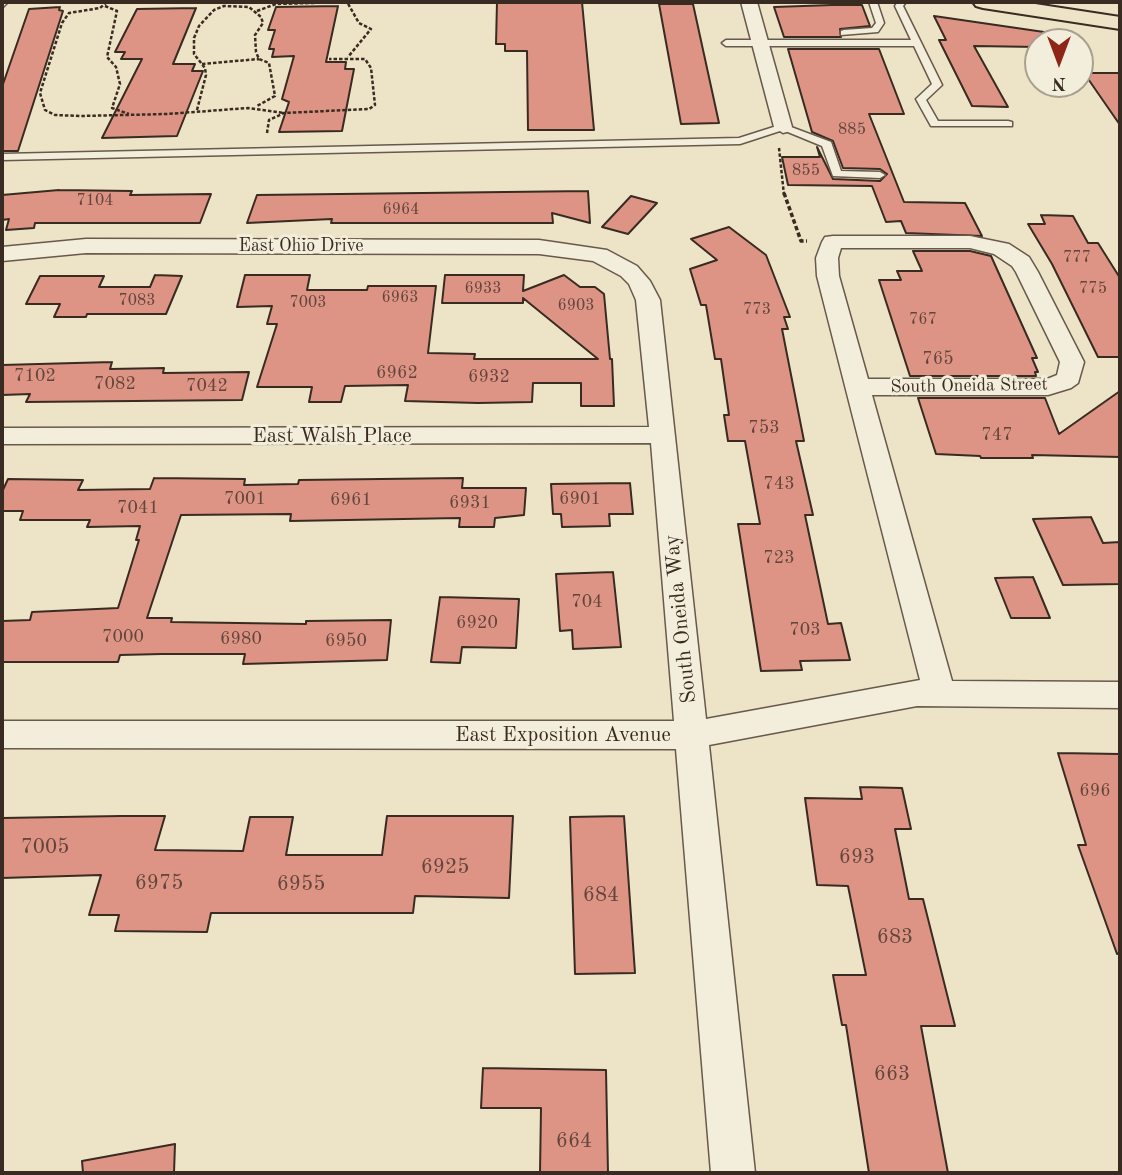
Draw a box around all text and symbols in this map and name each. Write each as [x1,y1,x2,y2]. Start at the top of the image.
north arrow [1024,28,1094,98]
text: N [1052,73,1066,92]
house number: 885 [838,120,866,140]
house number: 855 [792,161,820,181]
house number: 7104 [76,191,114,211]
house number: 6964 [382,200,420,220]
street label: East Ohio Drive [239,235,363,257]
house number: 777 [1063,248,1091,268]
house number: 6933 [464,279,502,299]
house number: 775 [1079,279,1107,299]
house number: 6963 [381,288,419,308]
house number: 7083 [118,291,156,311]
house number: 7003 [289,293,327,313]
house number: 6903 [557,296,595,316]
house number: 773 [743,300,771,320]
house number: 767 [909,310,937,330]
house number: 765 [922,348,954,370]
house number: 6962 [376,362,418,384]
house number: 7102 [14,365,56,387]
house number: 6932 [468,366,510,388]
house number: 7082 [94,373,136,395]
street label: South Oneida Street [890,374,1048,398]
house number: 7042 [186,375,228,397]
house number: 753 [748,417,780,439]
street label: East Walsh Place [252,423,412,449]
house number: 747 [981,424,1013,446]
house number: 743 [763,473,795,495]
house number: 7001 [224,488,266,510]
house number: 6901 [559,488,601,510]
house number: 6961 [330,489,372,511]
house number: 6931 [449,492,491,514]
house number: 7041 [117,497,159,519]
street label: South Oneida Way [660,533,702,705]
house number: 723 [763,547,795,569]
house number: 704 [571,591,603,613]
house number: 6920 [456,612,498,634]
house number: 703 [789,619,821,641]
house number: 7000 [102,626,144,648]
house number: 6980 [220,628,262,650]
house number: 6950 [325,630,367,652]
street label: East Exposition Avenue [455,722,671,748]
house number: 696 [1079,780,1111,802]
house number: 7005 [21,834,69,860]
house number: 693 [839,844,875,870]
house number: 6925 [421,854,469,880]
house number: 6975 [135,870,183,896]
house number: 6955 [277,871,325,897]
house number: 684 [583,882,619,908]
house number: 683 [877,924,913,950]
house number: 663 [874,1061,910,1087]
house number: 664 [556,1128,592,1154]

